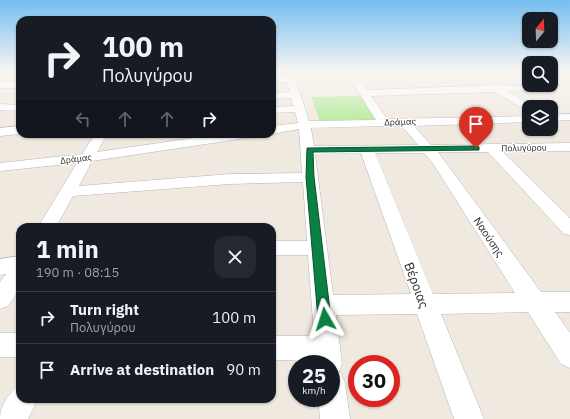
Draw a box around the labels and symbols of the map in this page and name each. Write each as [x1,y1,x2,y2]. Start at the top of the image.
north arrow [522,12,558,48]
pin [459,107,493,148]
street label: Δράμας [384,115,417,128]
street label: Πολυγύρου [501,142,547,153]
street label: Δράμας [59,151,93,166]
street label: Ναούσης [471,214,507,260]
street label: Βέροιας [400,260,433,311]
position arrow [304,298,346,340]
speed limit sign: 30 [348,355,400,407]

